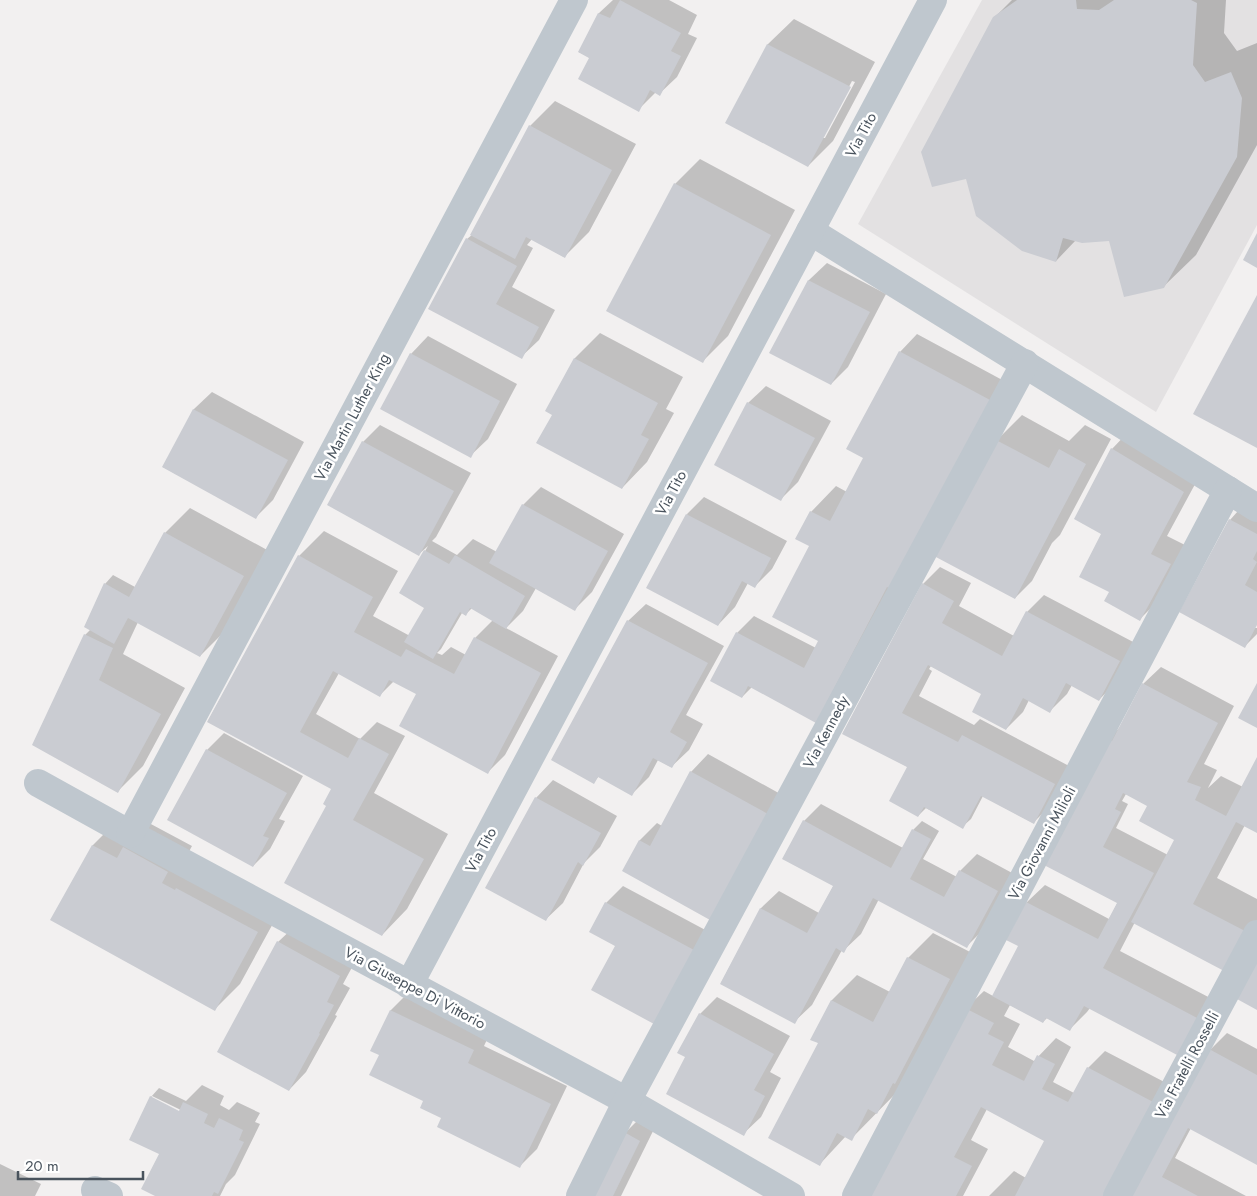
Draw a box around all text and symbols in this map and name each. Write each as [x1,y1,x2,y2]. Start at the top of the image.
street label: Via Tito [840,109,882,161]
street label: Via Martin Luther King [309,349,395,485]
street label: Via Tito [650,467,692,519]
street label: Via Kennedy [798,691,855,772]
street label: Via Giovanni Milioli [1003,782,1081,904]
street label: Via Tito [460,824,502,876]
street label: Via Giuseppe Di Vittorio [341,941,489,1035]
street label: Via Fratelli Rosselli [1149,1007,1225,1123]
scale bar [18,1148,142,1180]
text: 20 m [25,1155,59,1177]

